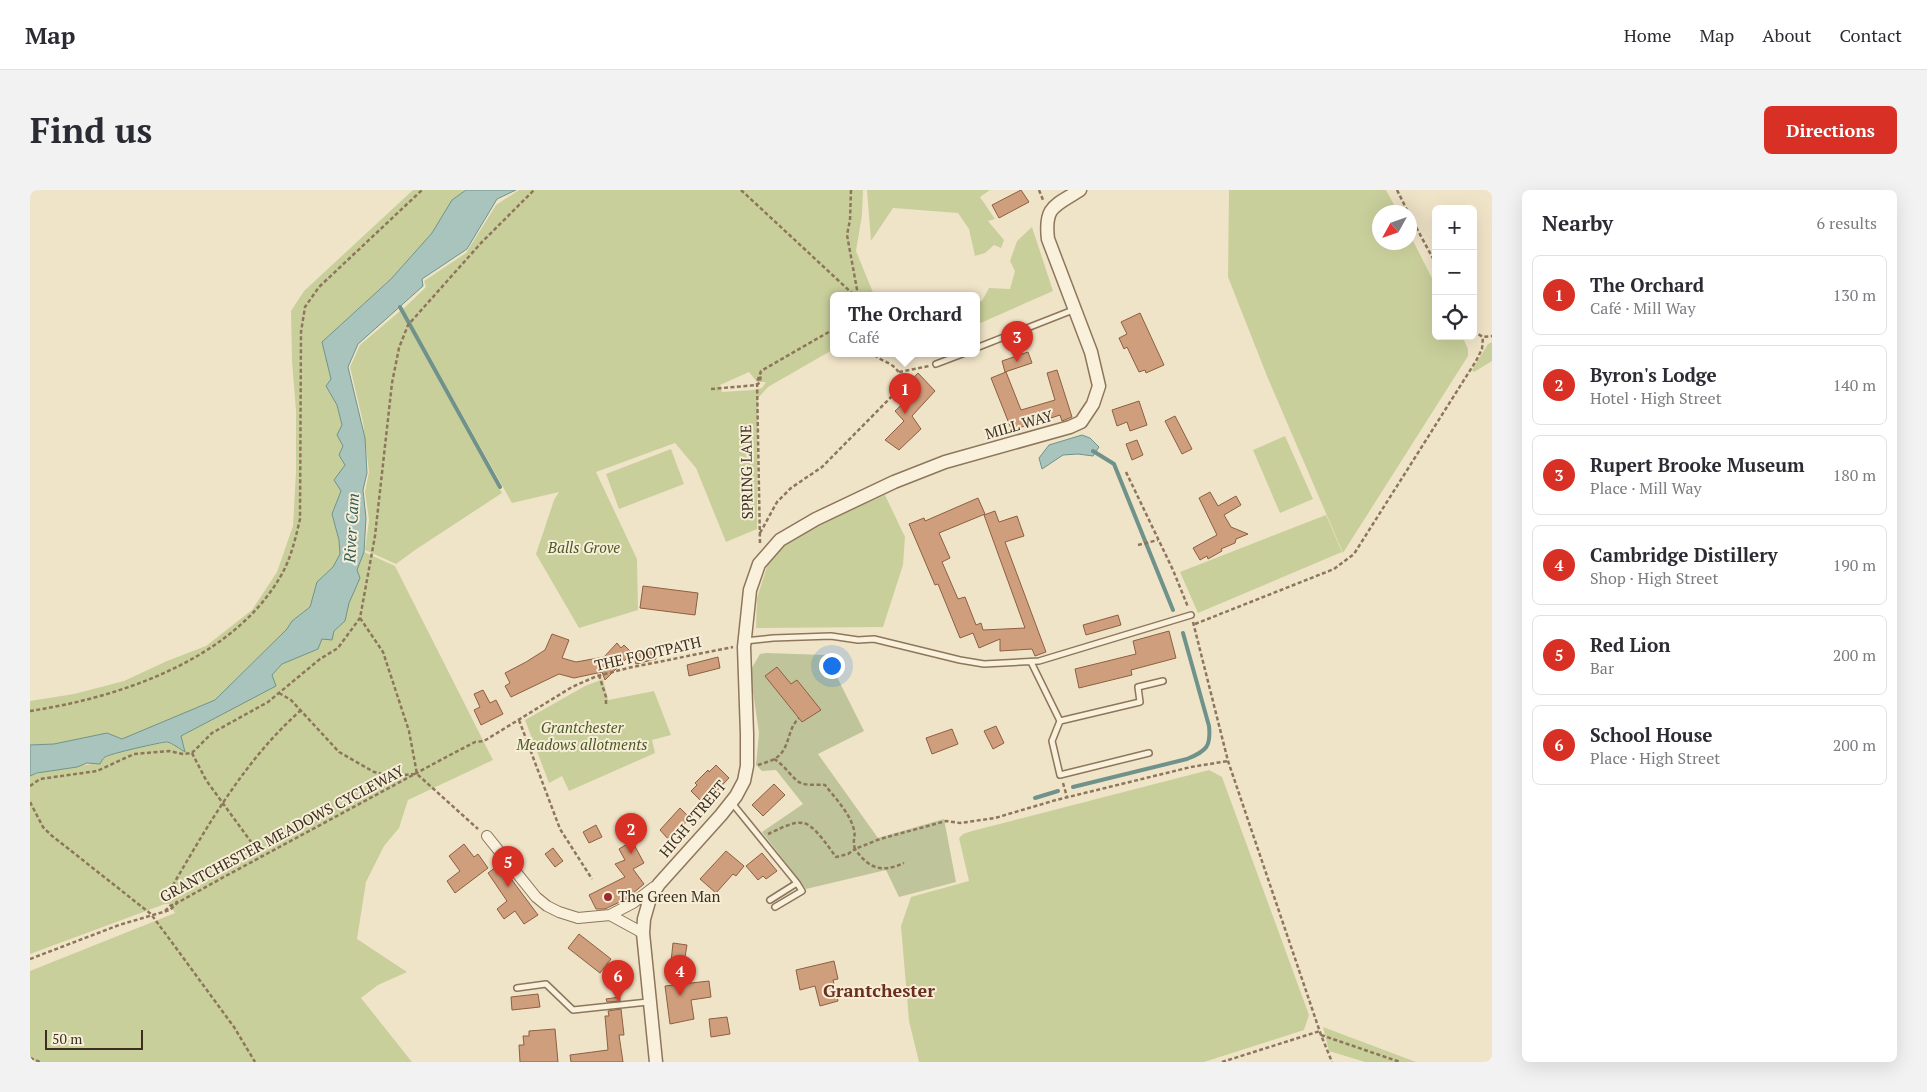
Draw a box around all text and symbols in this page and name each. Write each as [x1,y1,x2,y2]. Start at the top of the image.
text: Map [25,19,75,51]
text: Home [1624,23,1671,47]
text: Map [1699,23,1734,47]
text: About [1762,23,1811,47]
text: Contact [1839,23,1902,47]
button: Directions [1764,106,1897,154]
text: Find us [30,107,152,153]
north arrow [1372,205,1417,250]
map controls [1432,205,1477,340]
button: + [1432,205,1477,250]
text: Nearby [1542,209,1613,237]
text: 6 results [1817,212,1877,234]
button: − [1432,250,1477,295]
text: The Orchard [1590,272,1704,297]
text: 1 [1554,284,1564,306]
text: 130 m [1833,284,1876,306]
popup [830,292,980,357]
button: locate [1432,295,1477,340]
text: Café · Mill Way [1590,297,1696,319]
text: The Orchard [848,301,962,326]
pin: 3 [1001,321,1033,362]
text: Café [848,326,880,348]
text: Byron's Lodge [1590,362,1717,387]
pin: 1 [889,373,921,414]
text: 2 [1554,374,1564,396]
text: 140 m [1833,374,1876,396]
text: Hotel · High Street [1590,387,1722,409]
street label: MILL WAY [983,405,1055,443]
street label: SPRING LANE [735,424,757,520]
text: Rupert Brooke Museum [1590,452,1805,477]
text: 3 [1554,464,1564,486]
text: 180 m [1833,464,1876,486]
text: Place · Mill Way [1590,477,1702,499]
water label: River Cam [338,492,364,565]
park label: Balls Grove [547,537,620,557]
text: Cambridge Distillery [1590,542,1778,567]
text: 4 [1554,554,1564,576]
text: 190 m [1833,554,1876,576]
text: Shop · High Street [1590,567,1718,589]
street label: THE FOOTPATH [592,631,703,675]
text: Red Lion [1590,632,1670,657]
text: 5 [1554,644,1564,666]
text: 200 m [1833,644,1876,666]
your location [819,653,845,679]
text: Bar [1590,657,1614,679]
park label: Grantchester Meadows allotments [515,717,648,754]
text: School House [1590,722,1712,747]
text: 6 [1554,734,1564,756]
text: 200 m [1833,734,1876,756]
text: Place · High Street [1590,747,1720,769]
street label: GRANTCHESTER MEADOWS CYCLEWAY [156,760,407,906]
street label: HIGH STREET [654,776,730,861]
pin: 2 [615,813,647,854]
pin: 5 [492,846,524,887]
place label: The Green Man [618,886,721,906]
marker: The Green Man [602,891,614,903]
pin: 4 [664,955,696,996]
pin: 6 [602,960,634,1001]
district label: Grantchester [823,978,935,1002]
scale bar [45,1027,142,1050]
text: 50 m [52,1029,82,1048]

